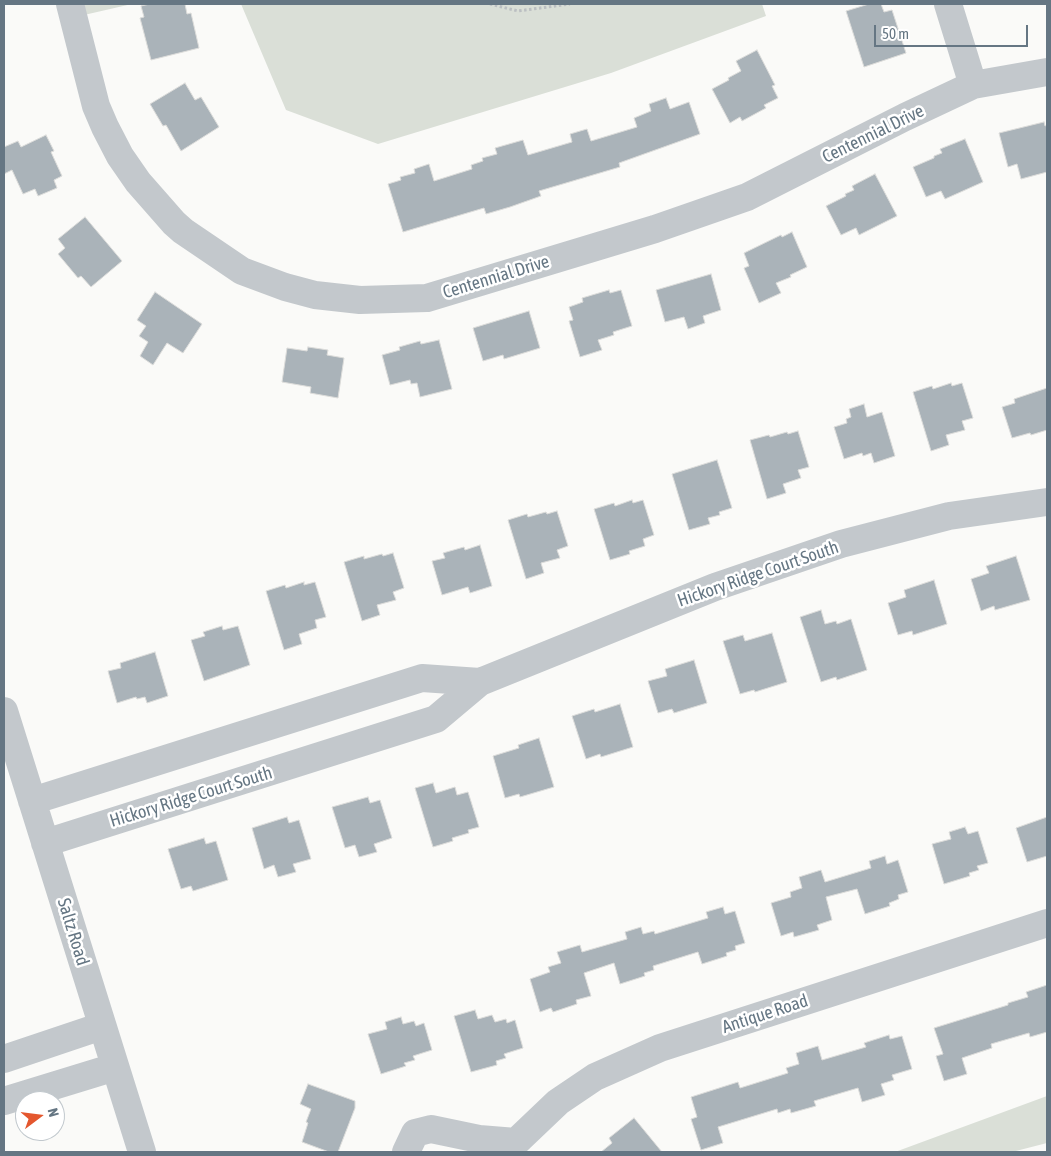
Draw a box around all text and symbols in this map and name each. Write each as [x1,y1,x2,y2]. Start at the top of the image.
scale bar [876,15,1030,47]
text: 50 m [882,25,909,42]
street label: Centennial Drive [819,100,927,168]
street label: Centennial Drive [440,251,552,303]
street label: Hickory Ridge Court South [675,536,841,612]
street label: Hickory Ridge Court South [107,762,275,832]
street label: Saltz Road [53,896,93,968]
street label: Antique Road [719,990,811,1038]
north arrow [15,1091,65,1141]
text: N [45,1106,62,1118]

